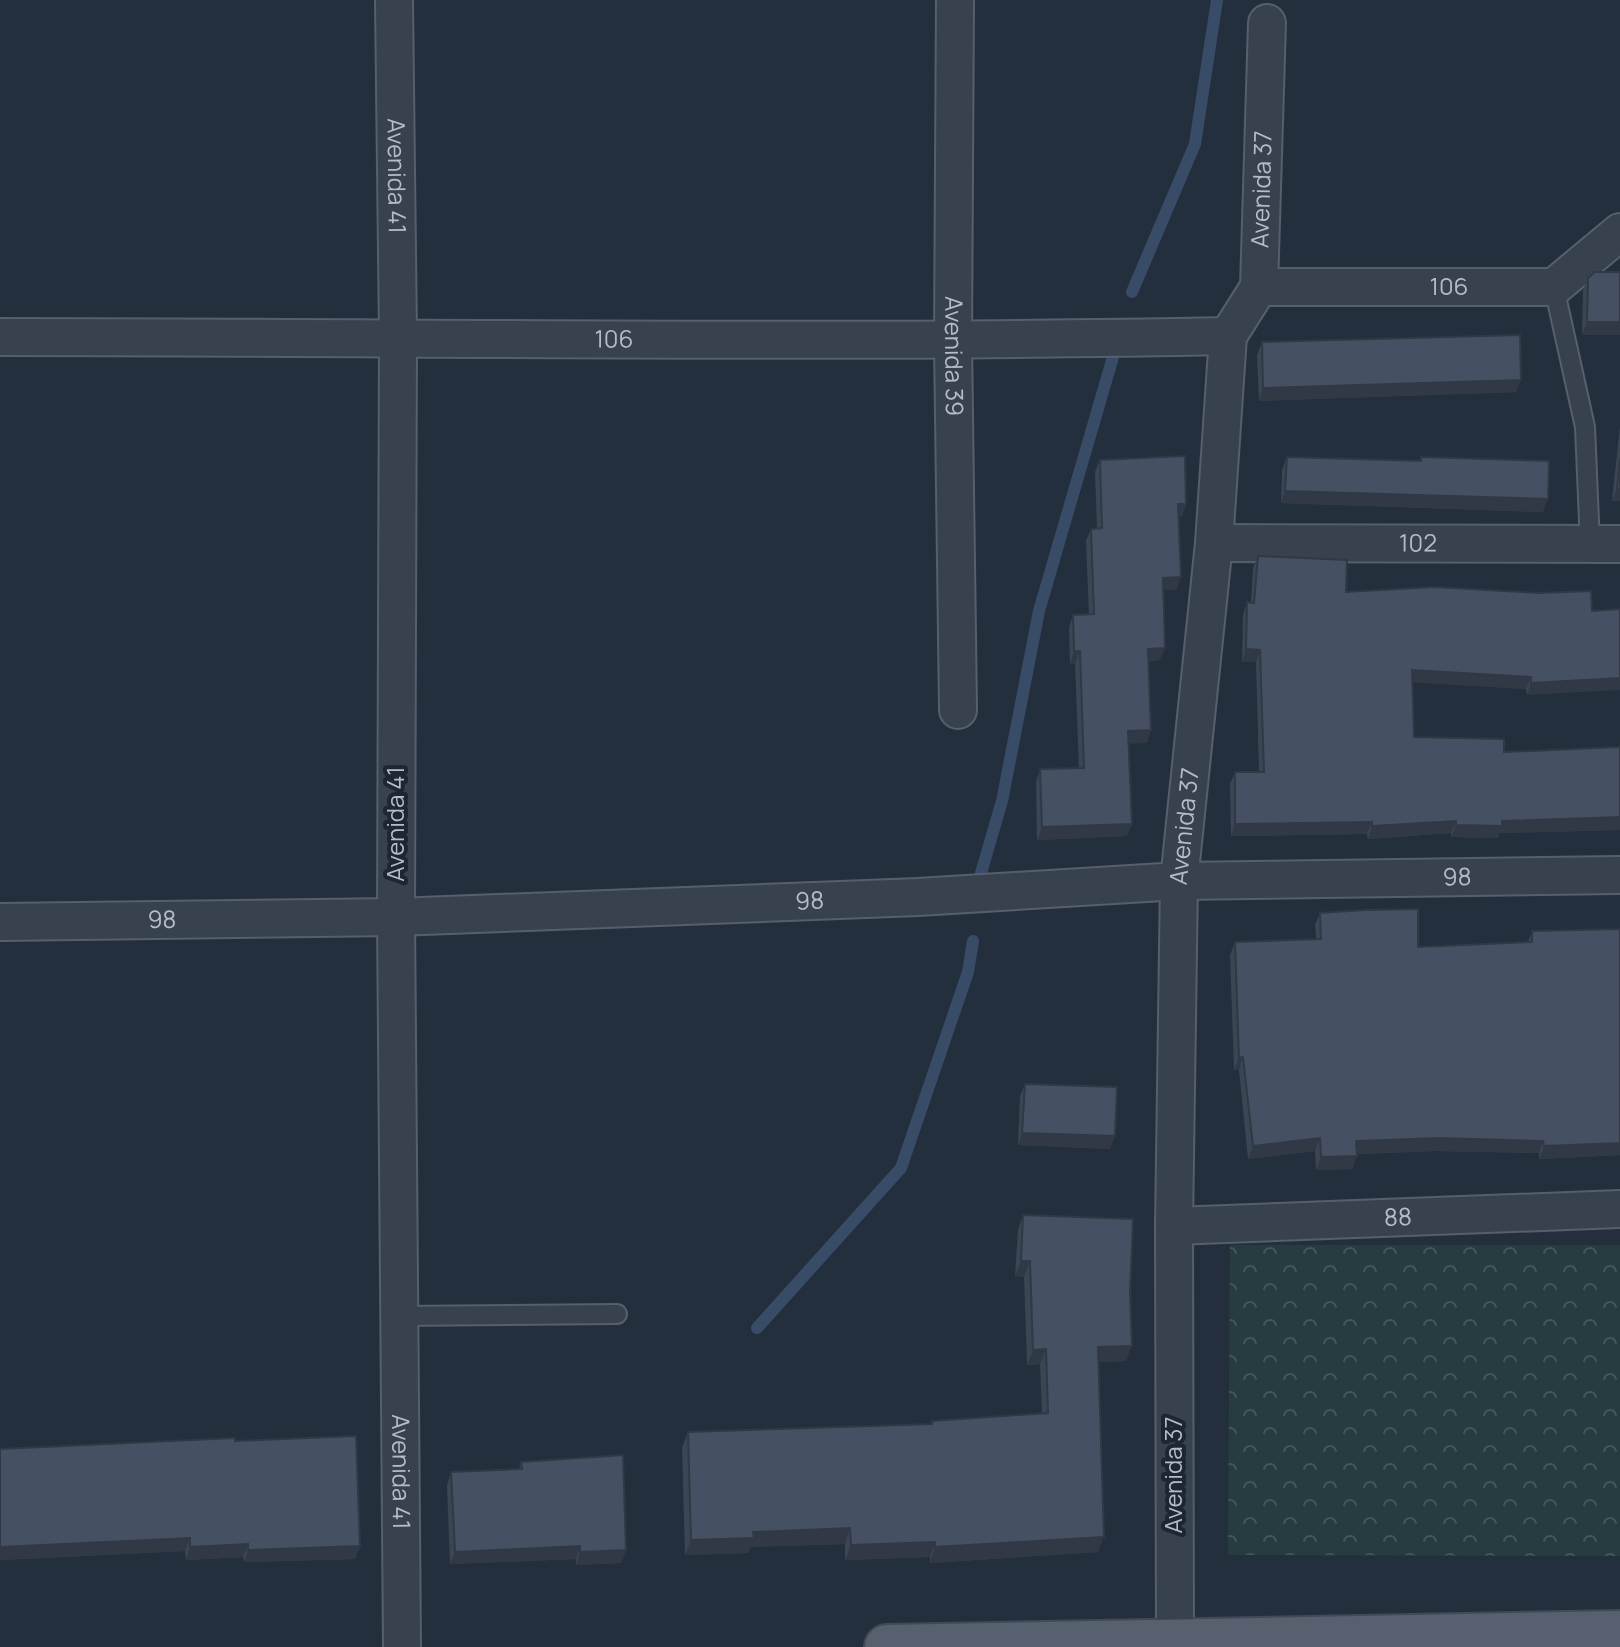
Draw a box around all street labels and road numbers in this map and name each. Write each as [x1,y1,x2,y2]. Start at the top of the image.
street label: Avenida 41 [380,118,415,234]
street label: Avenida 37 [1242,130,1279,248]
street label: 106 [1430,269,1468,302]
street label: Avenida 39 [938,296,972,416]
street label: 106 [594,321,634,355]
street label: 102 [1399,525,1437,559]
street label: Avenida 41 [378,766,411,882]
street label: Avenida 37 [1161,766,1206,886]
street label: 98 [1442,859,1472,892]
street label: 98 [795,883,825,917]
street label: 98 [147,902,177,935]
street label: 88 [1383,1199,1412,1233]
street label: Avenida 41 [385,1414,419,1530]
street label: Avenida 37 [1156,1416,1189,1534]

